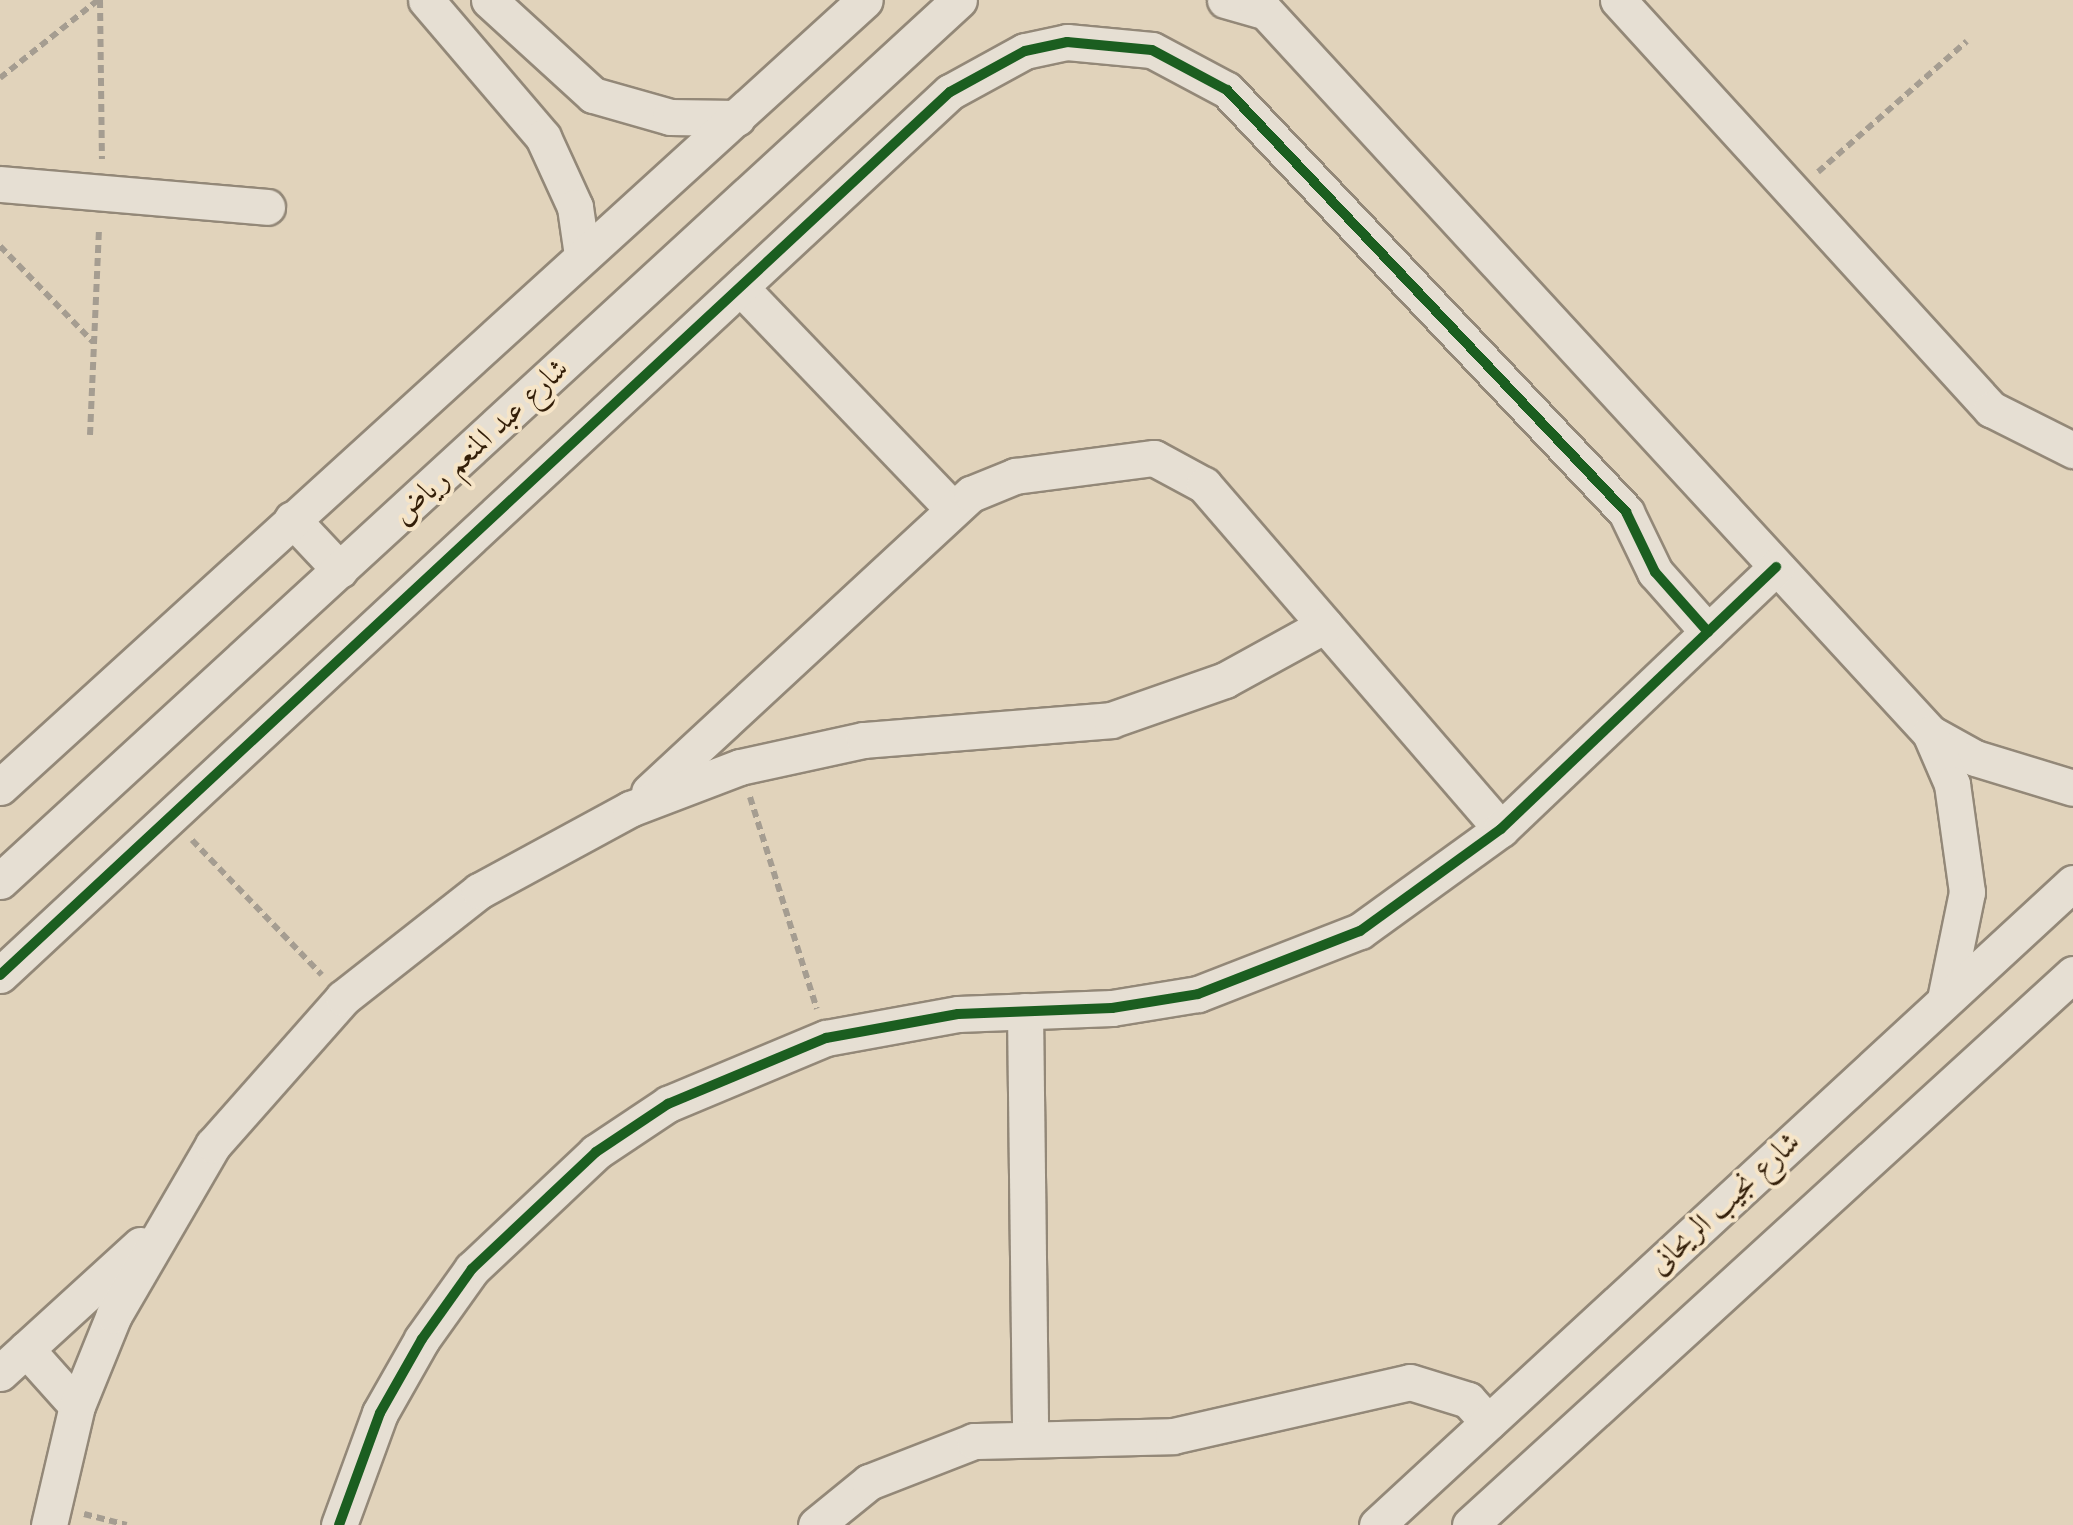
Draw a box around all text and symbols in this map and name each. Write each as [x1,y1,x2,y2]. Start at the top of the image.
street label: شارع عبد المنعم رياض [385,350,575,532]
street label: شارع نجيب الريحانى [1641,1124,1807,1282]

